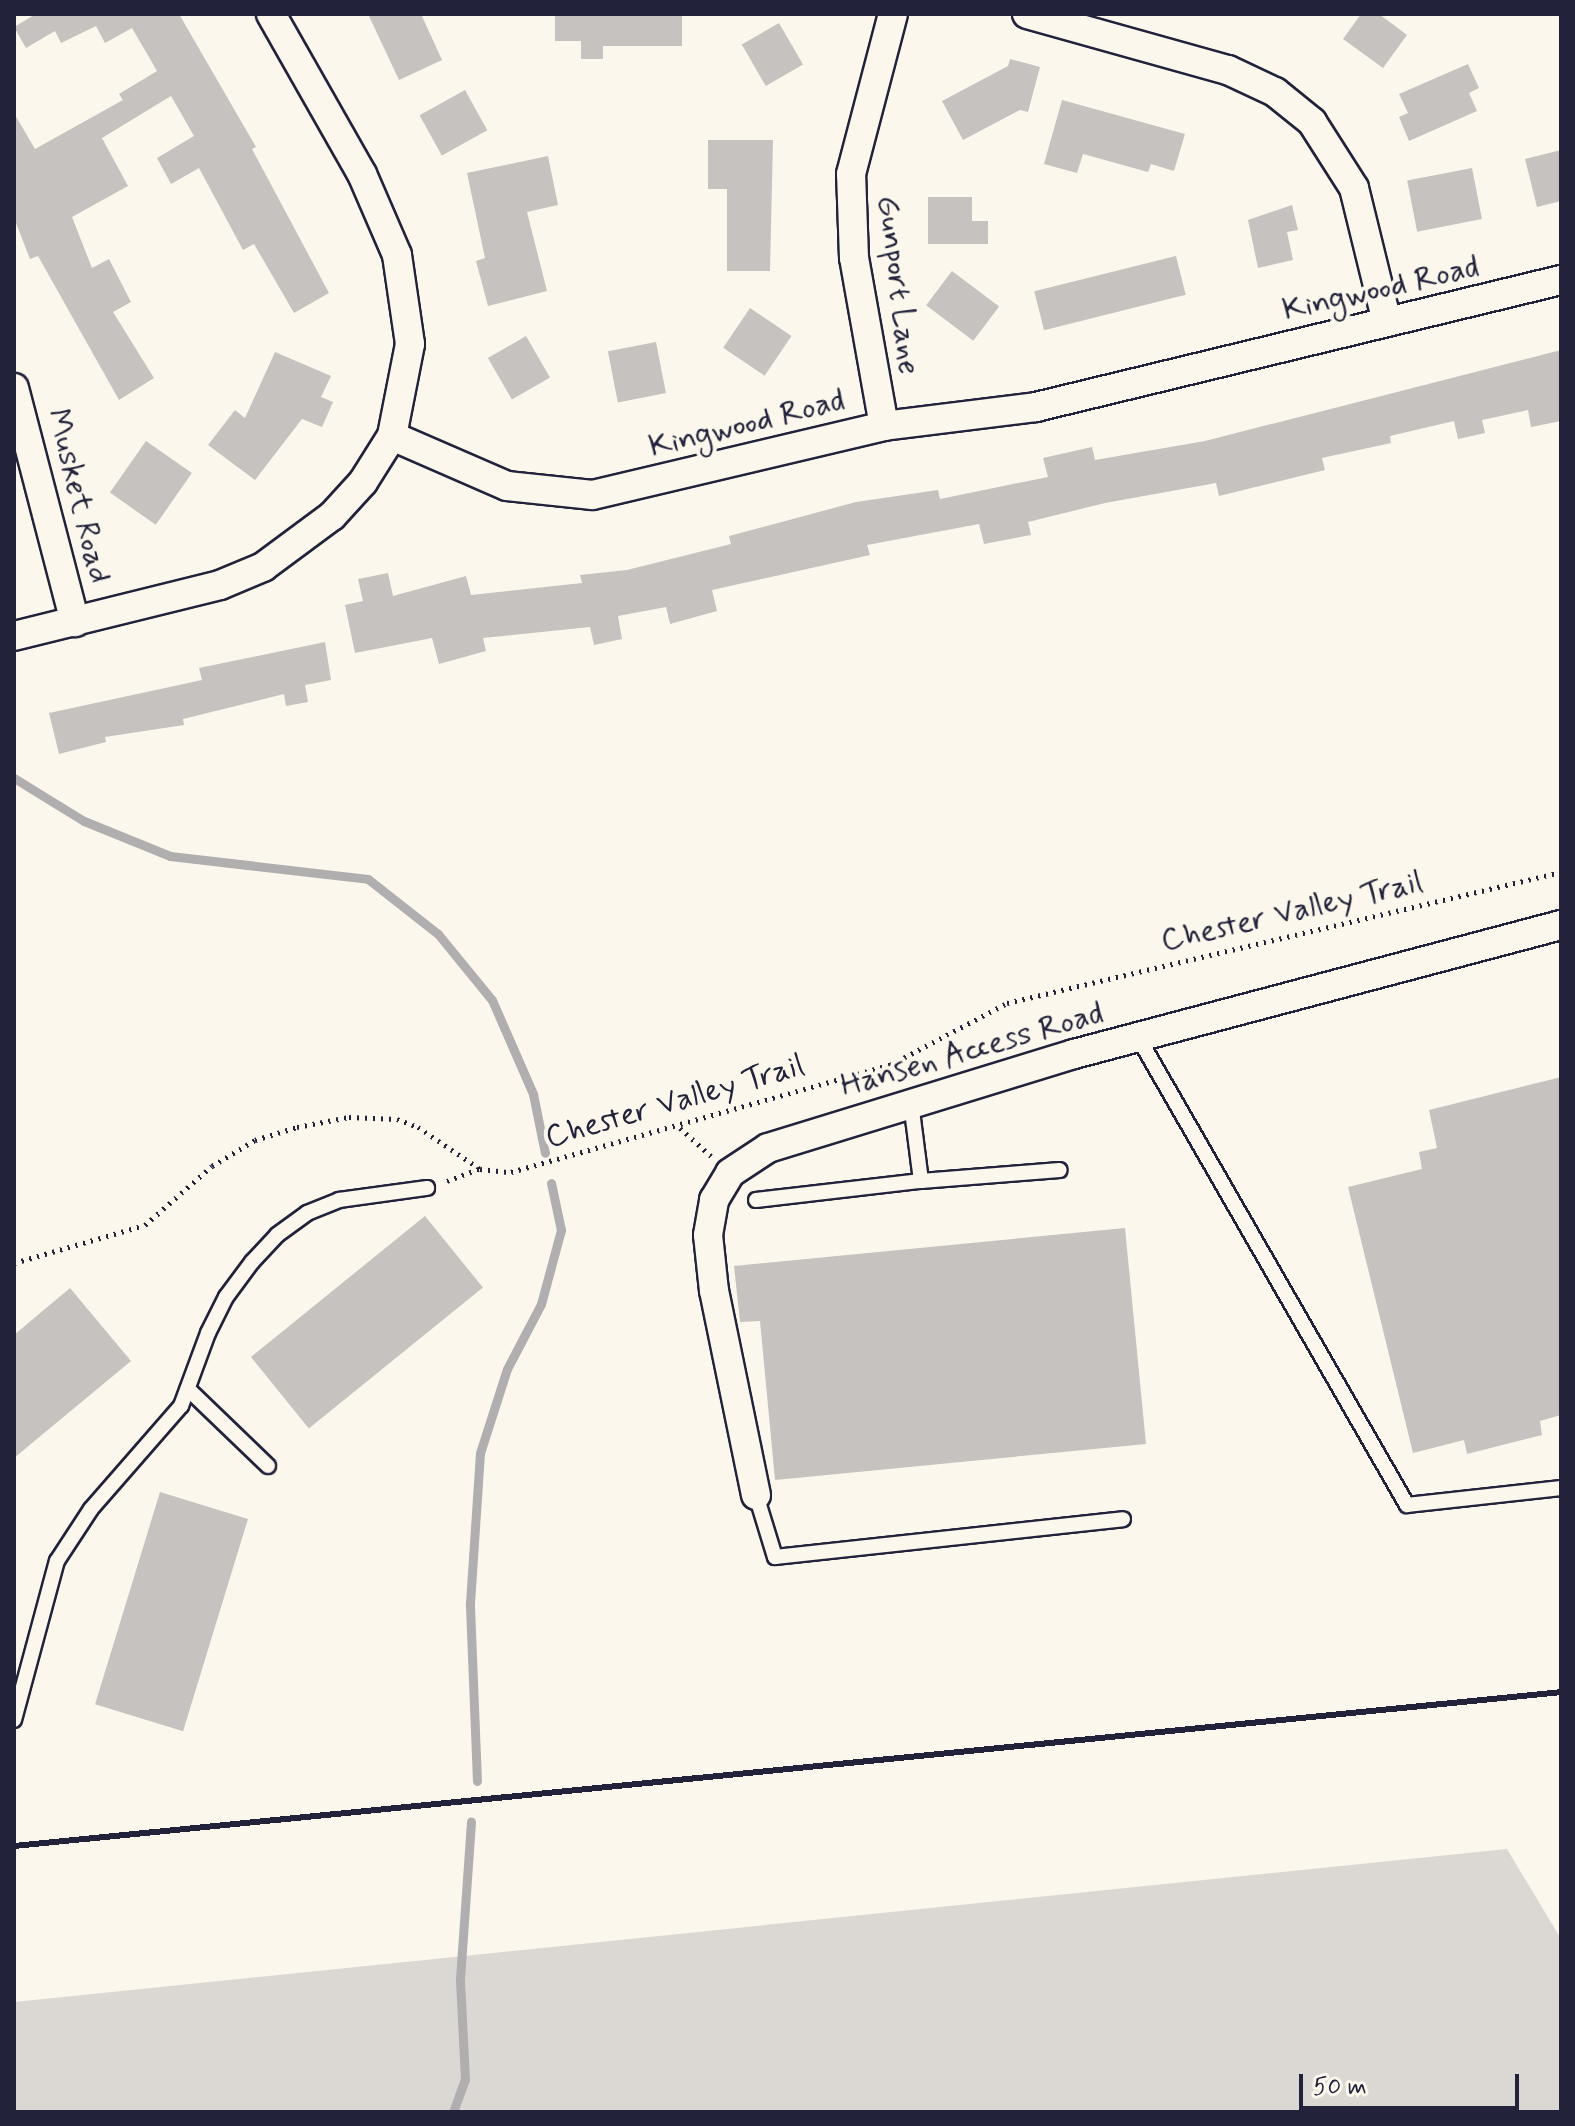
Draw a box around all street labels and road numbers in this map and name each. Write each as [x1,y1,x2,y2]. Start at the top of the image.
street label: Gunport Lane [868,192,928,378]
street label: Kingwood Road [1280,248,1482,330]
street label: Kingwood Road [646,381,848,467]
street label: Musket Road [38,404,118,588]
street label: Chester Valley Trail [1160,864,1424,960]
street label: Hansen Access Road [837,994,1107,1106]
street label: Chester Valley Trail [544,1047,806,1157]

